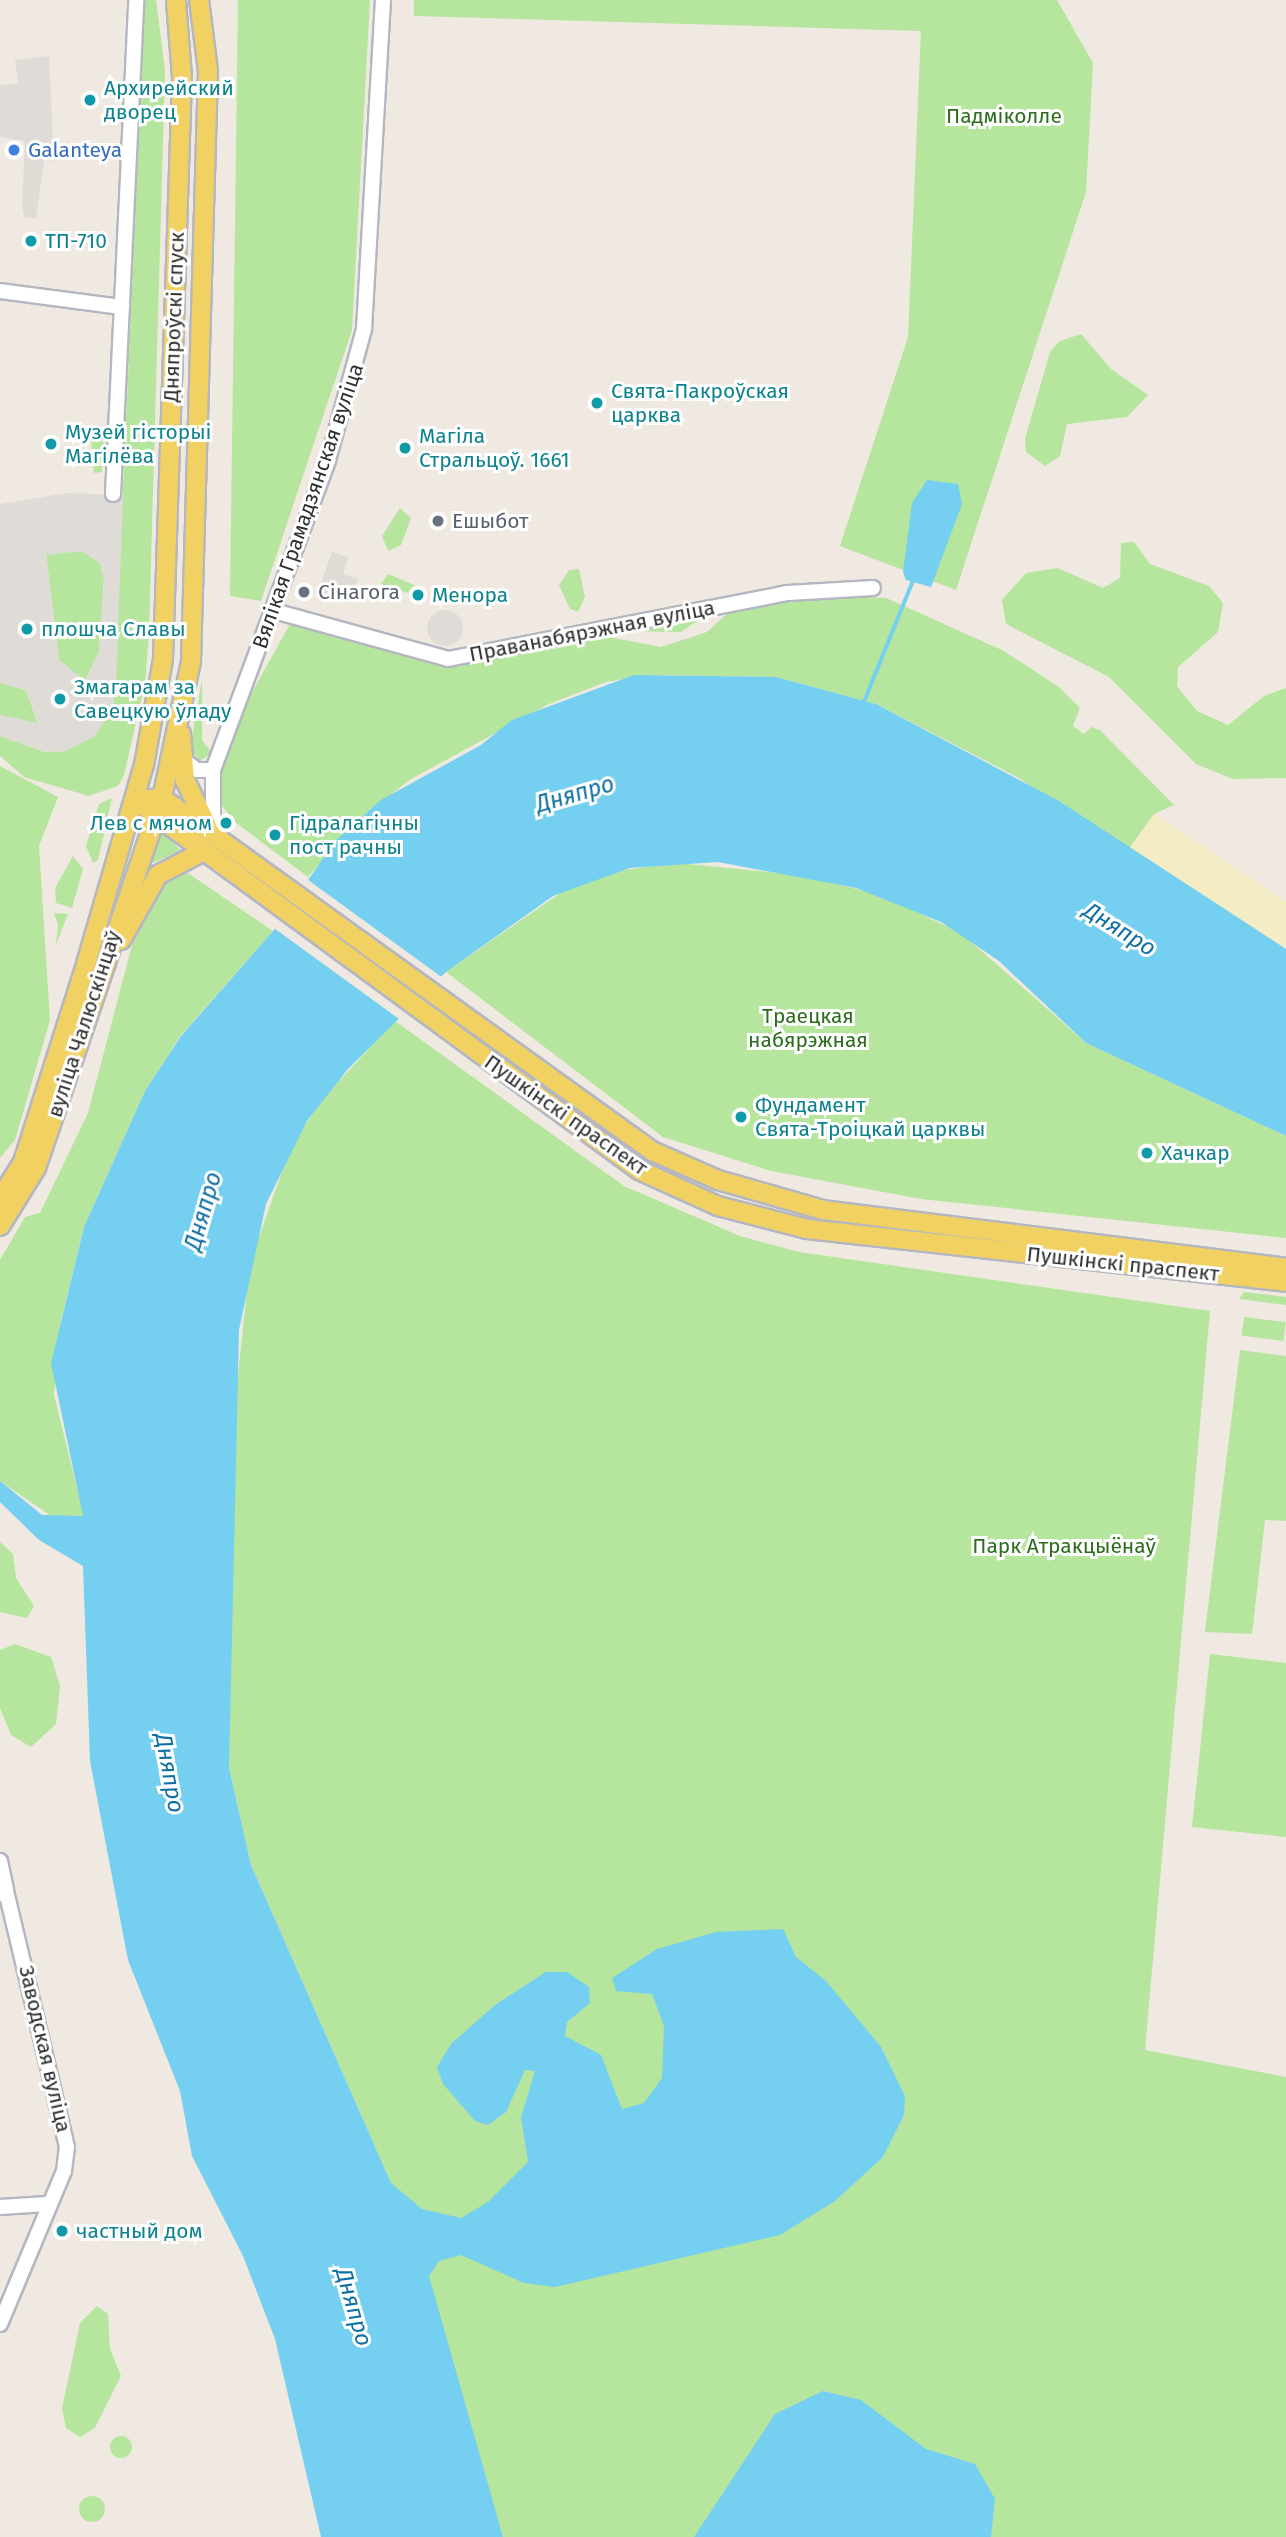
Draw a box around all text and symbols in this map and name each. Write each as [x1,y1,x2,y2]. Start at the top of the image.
place label: Архирейский дворец [104,75,234,125]
marker: Архирейский дворец [82,92,98,108]
park label: Падміколле [946,103,1062,129]
place label: Galanteya [28,137,122,163]
marker: Galanteya [6,142,22,158]
place label: ТП-710 [45,228,107,254]
street label: Дняпроўскі спуск [158,232,190,402]
marker: ТП-710 [23,233,39,249]
street label: Вялікая Грамадзянская вуліца [247,360,369,652]
place label: Свята-Пакроўская царква [611,378,789,428]
marker: Свята-Пакроўская царква [589,395,605,411]
place label: Музей гісторыі Магілёва [65,419,211,469]
place label: Магіла Стральцоў. 1661 [419,423,570,473]
marker: Музей гісторыі Магілёва [43,436,59,452]
marker: Магіла Стральцоў. 1661 [397,440,413,456]
place label: Ешыбот [452,508,529,534]
marker: Ешыбот [430,513,446,529]
place label: Сінагога [318,579,400,605]
place label: Менора [432,582,508,608]
marker: Сінагога [296,584,312,600]
marker: Менора [410,587,426,603]
street label: Праванабярэжная вуліца [467,595,717,667]
place label: плошча Славы [41,616,186,642]
marker: плошча Славы [19,621,35,637]
place label: Змагарам за Савецкую ўладу [74,674,231,724]
marker: Змагарам за Савецкую ўладу [52,691,68,707]
water label: Дняпро [533,770,617,818]
place label: Лев с мячом [90,810,212,836]
place label: Гідралагічны пост рачны [289,810,419,860]
marker: Лев с мячом [218,815,234,831]
marker: Гідралагічны пост рачны [267,827,283,843]
water label: Дняпро [1079,896,1161,962]
street label: вуліца Чалюскінцаў [42,927,126,1121]
park label: Траецкая набярэжная [748,1003,868,1053]
street label: Пушкінскі праспект [480,1049,652,1181]
place label: Фундамент Свята-Троіцкай царквы [755,1092,985,1142]
marker: Фундамент Свята-Троіцкай царквы [733,1109,749,1125]
place label: Хачкар [1161,1140,1230,1166]
marker: Хачкар [1139,1145,1155,1161]
water label: Дняпро [179,1169,227,1253]
street label: Пушкінскі праспект [1026,1241,1220,1287]
park label: Парк Атракцыёнаў [972,1533,1156,1559]
water label: Дняпро [149,1731,191,1815]
street label: Заводская вуліца [14,1963,76,2135]
place label: частный дом [76,2218,203,2244]
marker: частный дом [54,2223,70,2239]
water label: Дняпро [330,2265,378,2349]

